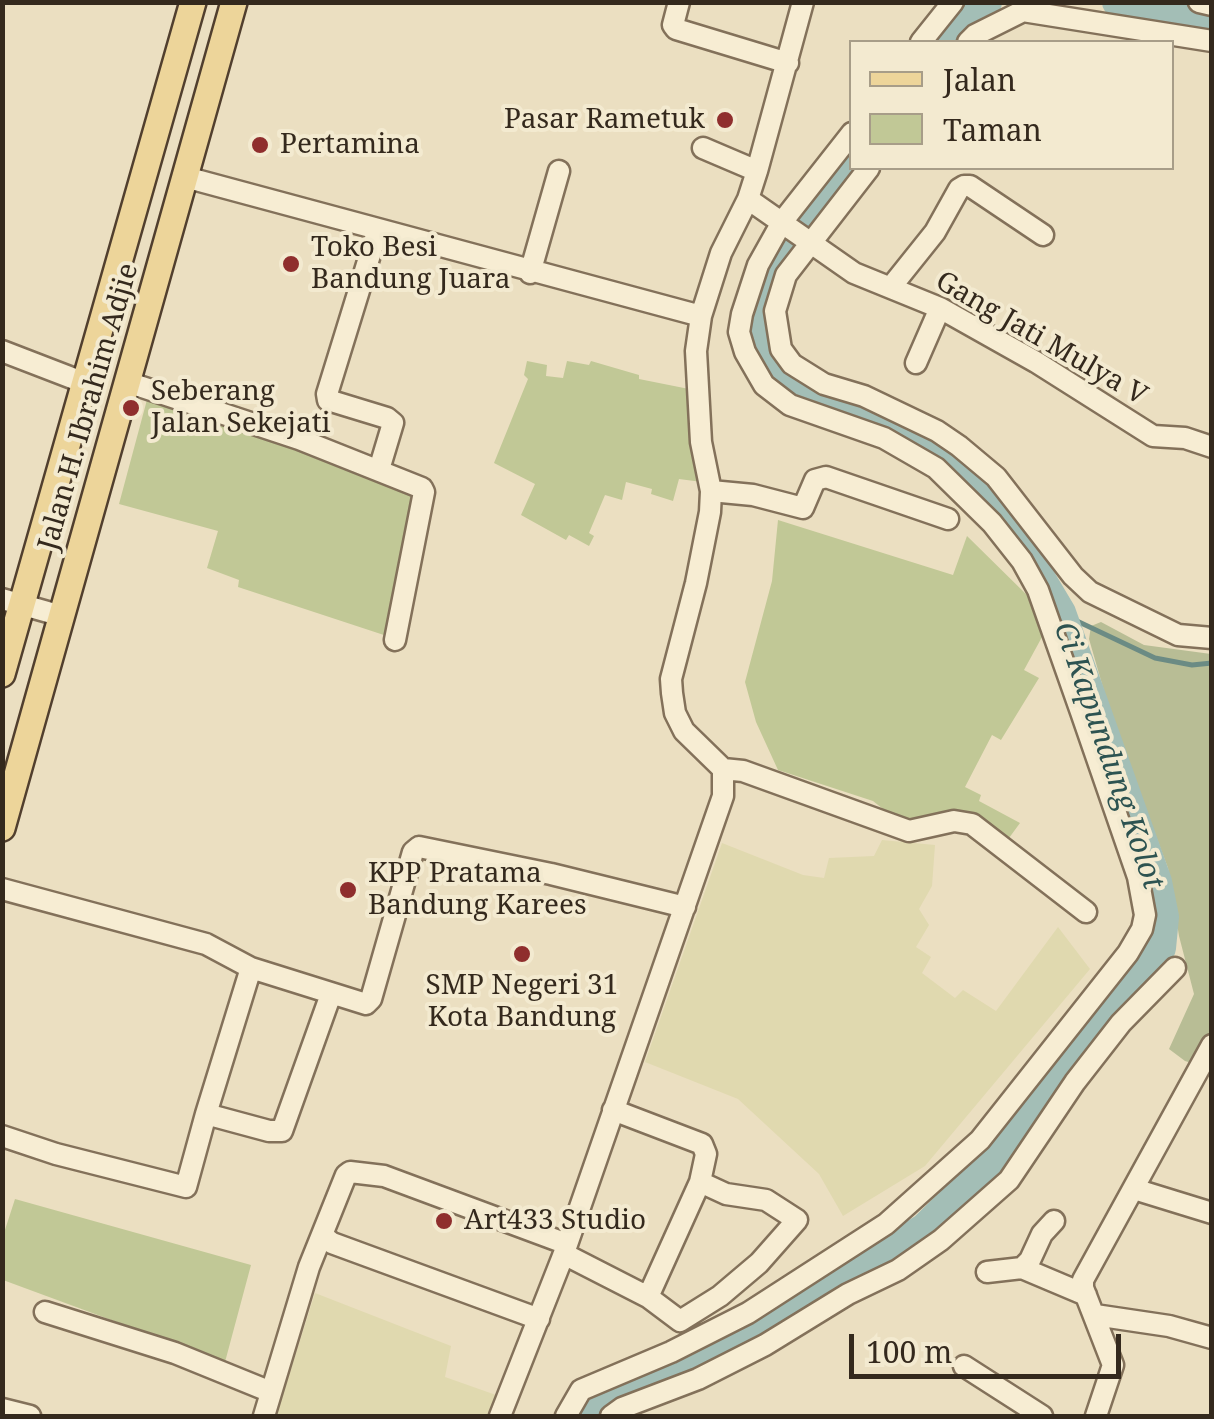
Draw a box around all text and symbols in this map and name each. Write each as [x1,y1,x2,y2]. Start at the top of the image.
legend [849,40,1174,170]
text: Jalan [943,59,1016,100]
place label: Pasar Rametuk [504,103,705,137]
marker: Pasar Rametuk [714,109,736,131]
text: Taman [943,109,1042,150]
place label: Pertamina [280,128,420,162]
marker: Pertamina [249,134,271,156]
place label: Toko Besi Bandung Juara [311,231,510,297]
marker: Toko Besi Bandung Juara [280,253,302,275]
street label: Jalan H. Ibrahim Adjie [32,260,146,554]
street label: Gang Jati Mulya V [929,265,1153,413]
place label: Seberang Jalan Sekejati [151,375,331,441]
marker: Seberang Jalan Sekejati [120,397,142,419]
water label: Ci Kapundung Kolot [1045,618,1171,894]
place label: KPP Pratama Bandung Karees [368,857,587,923]
marker: KPP Pratama Bandung Karees [337,879,359,901]
marker: SMP Negeri 31 Kota Bandung [511,943,533,965]
place label: SMP Negeri 31 Kota Bandung [426,969,618,1035]
place label: Art433 Studio [464,1204,646,1238]
marker: Art433 Studio [433,1210,455,1232]
scale bar [854,1314,1126,1376]
text: 100 m [866,1331,952,1372]

